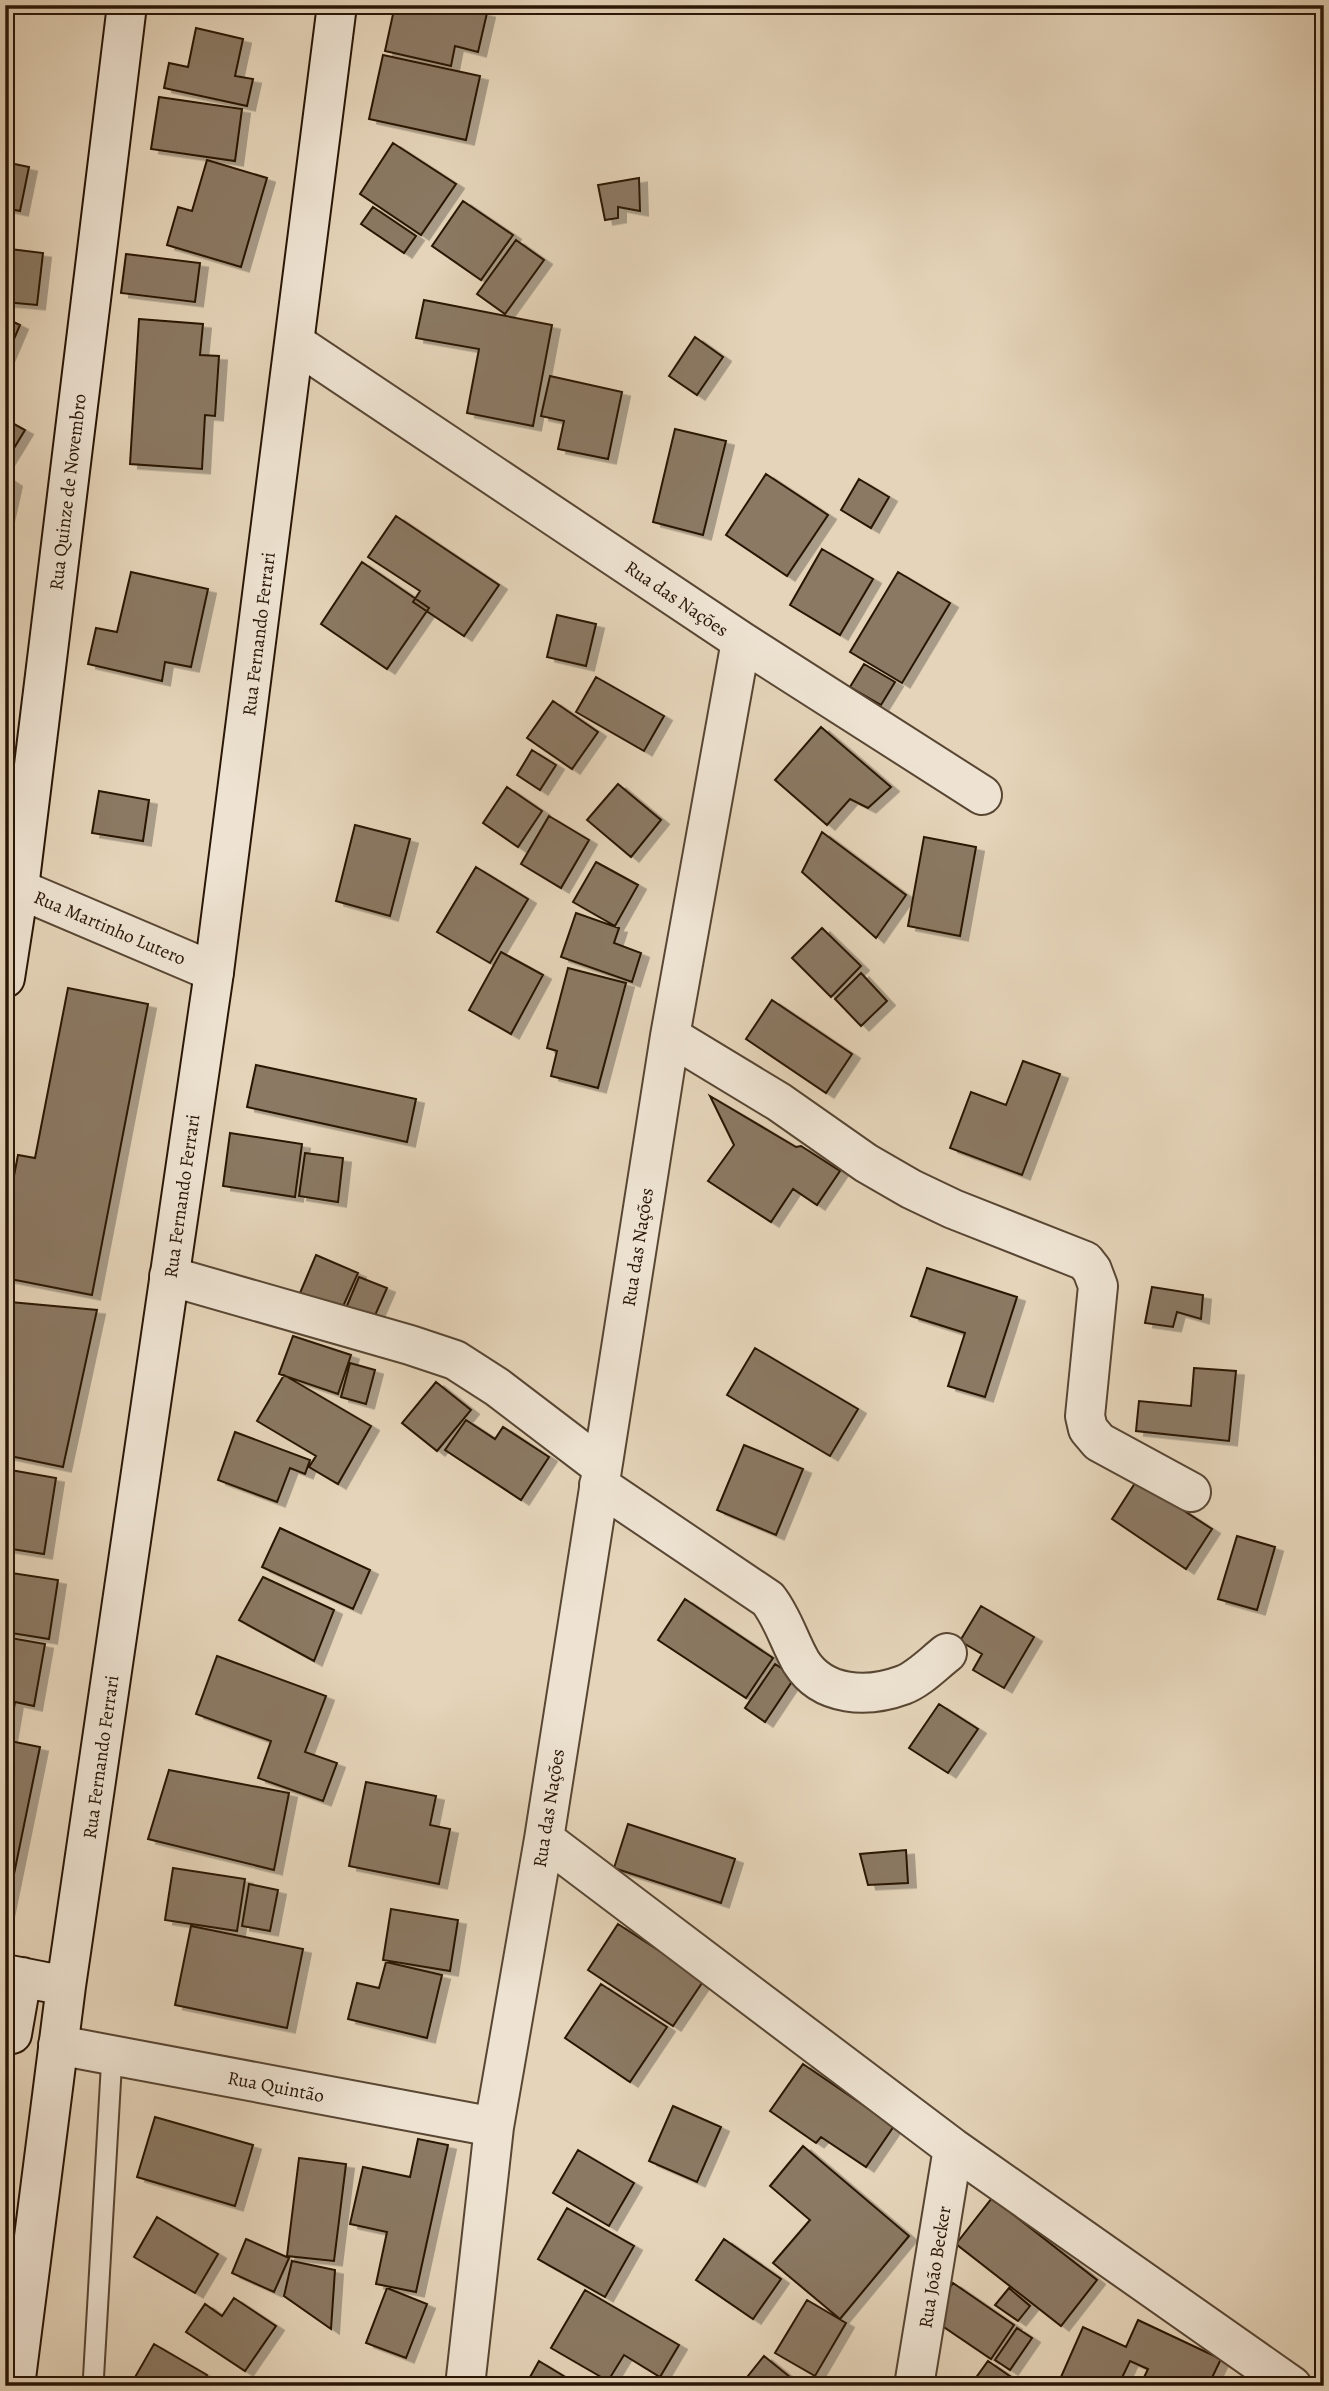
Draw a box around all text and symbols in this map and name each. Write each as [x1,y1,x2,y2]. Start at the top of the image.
street label: Rua Quinze de Novembro [43,392,93,592]
street label: Rua Fernando Ferrari [236,551,282,718]
street label: Rua das Nações [619,555,733,643]
street label: Rua Martinho Lutero [30,884,190,972]
street label: Rua Fernando Ferrari [158,1113,206,1280]
street label: Rua das Nações [616,1186,660,1308]
street label: Rua Fernando Ferrari [77,1674,125,1841]
street label: Rua das Nações [527,1747,571,1869]
street label: Rua Quintão [225,2065,326,2109]
street label: Rua João Becker [912,2204,957,2330]

